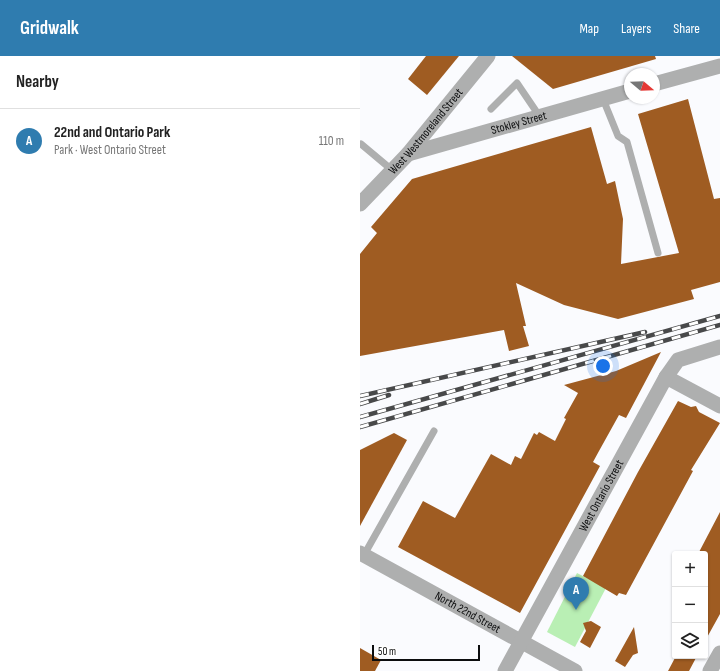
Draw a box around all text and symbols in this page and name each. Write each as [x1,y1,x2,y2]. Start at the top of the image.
text: Gridwalk [20,17,79,40]
text: Map [579,20,599,37]
text: Layers [621,20,651,37]
text: Share [673,20,700,37]
north arrow [624,68,660,104]
text: Nearby [16,72,59,92]
street label: West Westmoreland Street [385,85,466,177]
street label: Stokley Street [489,107,549,138]
text: 22nd and Ontario Park [54,123,170,142]
text: A [26,133,32,149]
text: 110 m [319,133,344,149]
text: Park · West Ontario Street [54,142,166,158]
your location [593,356,613,376]
street label: West Ontario Street [575,457,627,534]
map controls [672,551,708,659]
button: + [672,551,708,587]
pin: A [563,577,589,610]
button: − [672,587,708,623]
street label: North 22nd Street [432,588,504,636]
button: layers [672,623,708,659]
scale bar [372,643,480,662]
text: 50 m [378,645,396,658]

